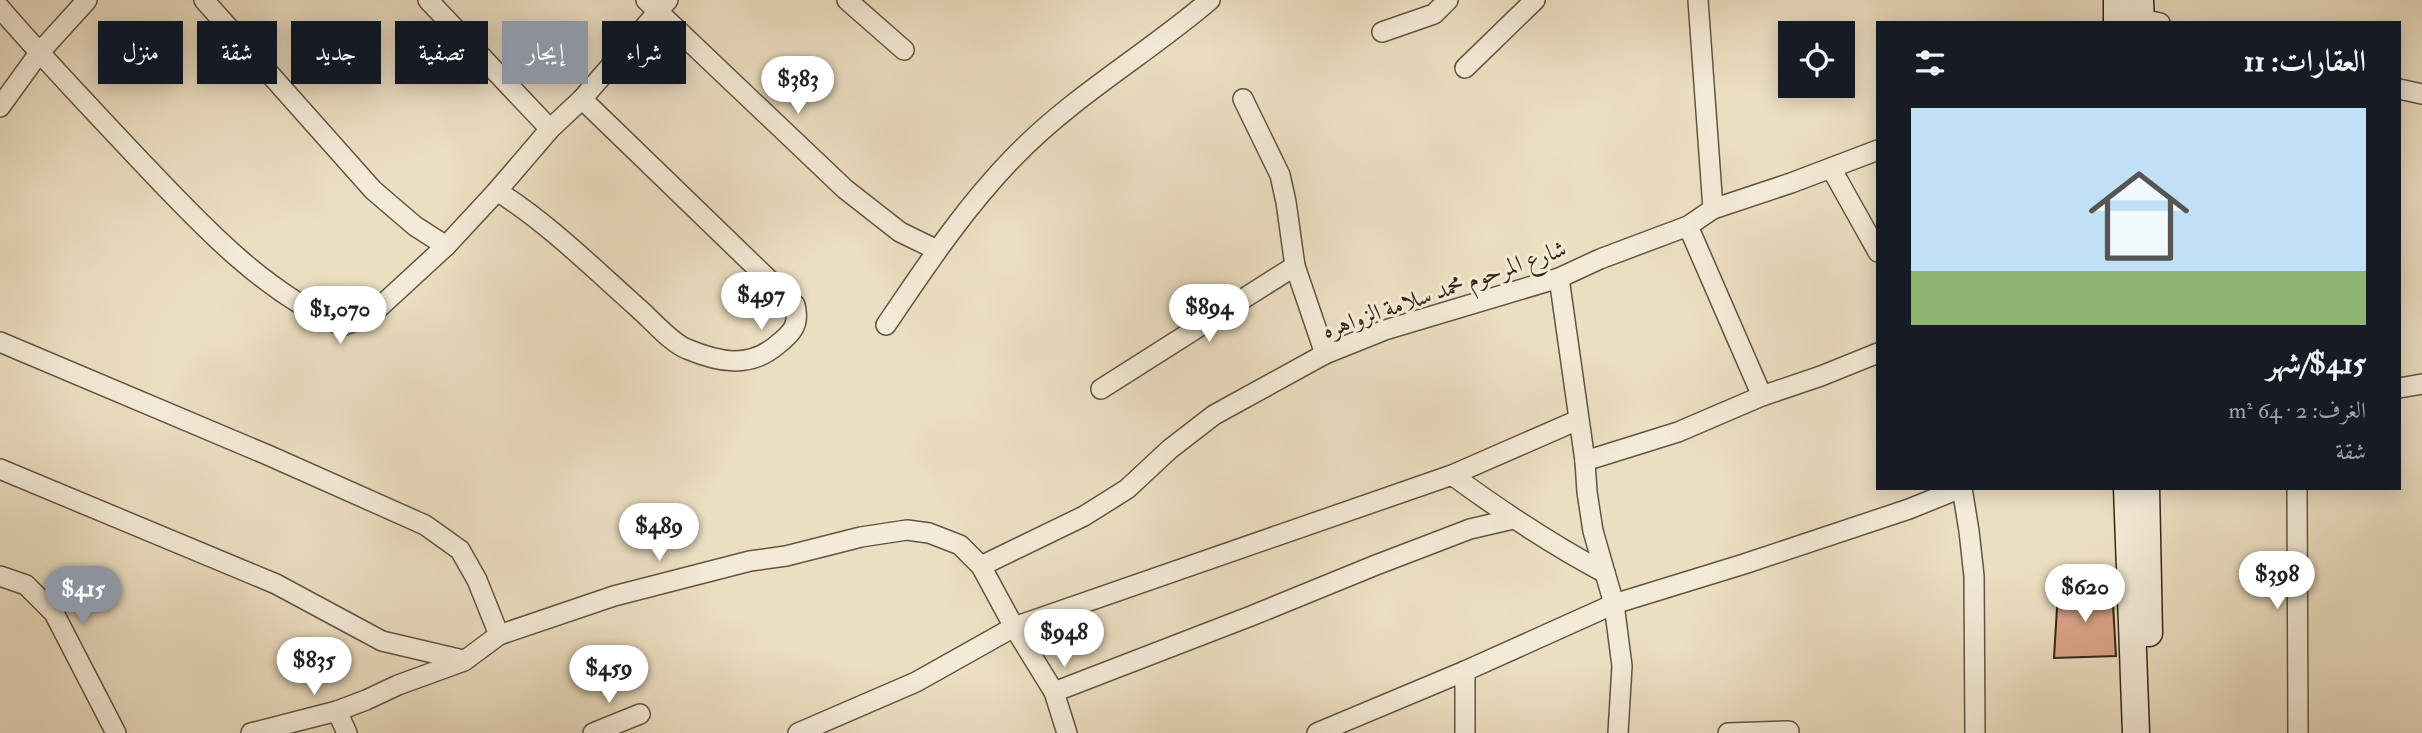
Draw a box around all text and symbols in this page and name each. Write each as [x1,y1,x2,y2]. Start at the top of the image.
chip: منزل [98,21,183,84]
chip: شقة [197,21,277,84]
chip: جديد [291,21,381,84]
chip: تصفية [395,21,488,84]
chip: إيجار [502,21,588,84]
chip: شراء [602,21,686,84]
map controls [1778,21,1855,98]
button: locate [1778,21,1855,98]
text: العقارات: 11 [2244,43,2366,80]
icon: filters [1911,44,1949,82]
pin: $383 [757,57,839,116]
text: $383 [777,64,819,93]
icon: home [2076,153,2202,279]
street label: شارع المرحوم محمد سلامة الزواهره [1318,233,1572,351]
pin: $497 [720,272,802,332]
text: $497 [737,280,785,309]
pin: $894 [1168,284,1250,344]
pin: $1,070 [283,286,397,346]
text: $894 [1185,292,1233,321]
text: $1,070 [310,294,370,323]
text: $415/شهر [2267,345,2366,382]
text: الغرف: 2 · 64 m² [2228,396,2366,425]
text: شقة [2336,437,2366,466]
pin: $489 [618,504,700,563]
text: $489 [635,511,683,540]
pin: $398 [2236,552,2318,611]
text: $398 [2255,559,2299,588]
pin: $620 [2044,564,2126,624]
pin: $415 [42,566,124,626]
text: $620 [2061,572,2109,601]
text: $415 [61,574,105,603]
pin: $948 [1023,610,1105,669]
text: $948 [1040,617,1088,646]
pin: $835 [273,638,355,697]
text: $835 [293,645,335,674]
pin: $459 [568,646,650,705]
text: $459 [585,653,633,682]

